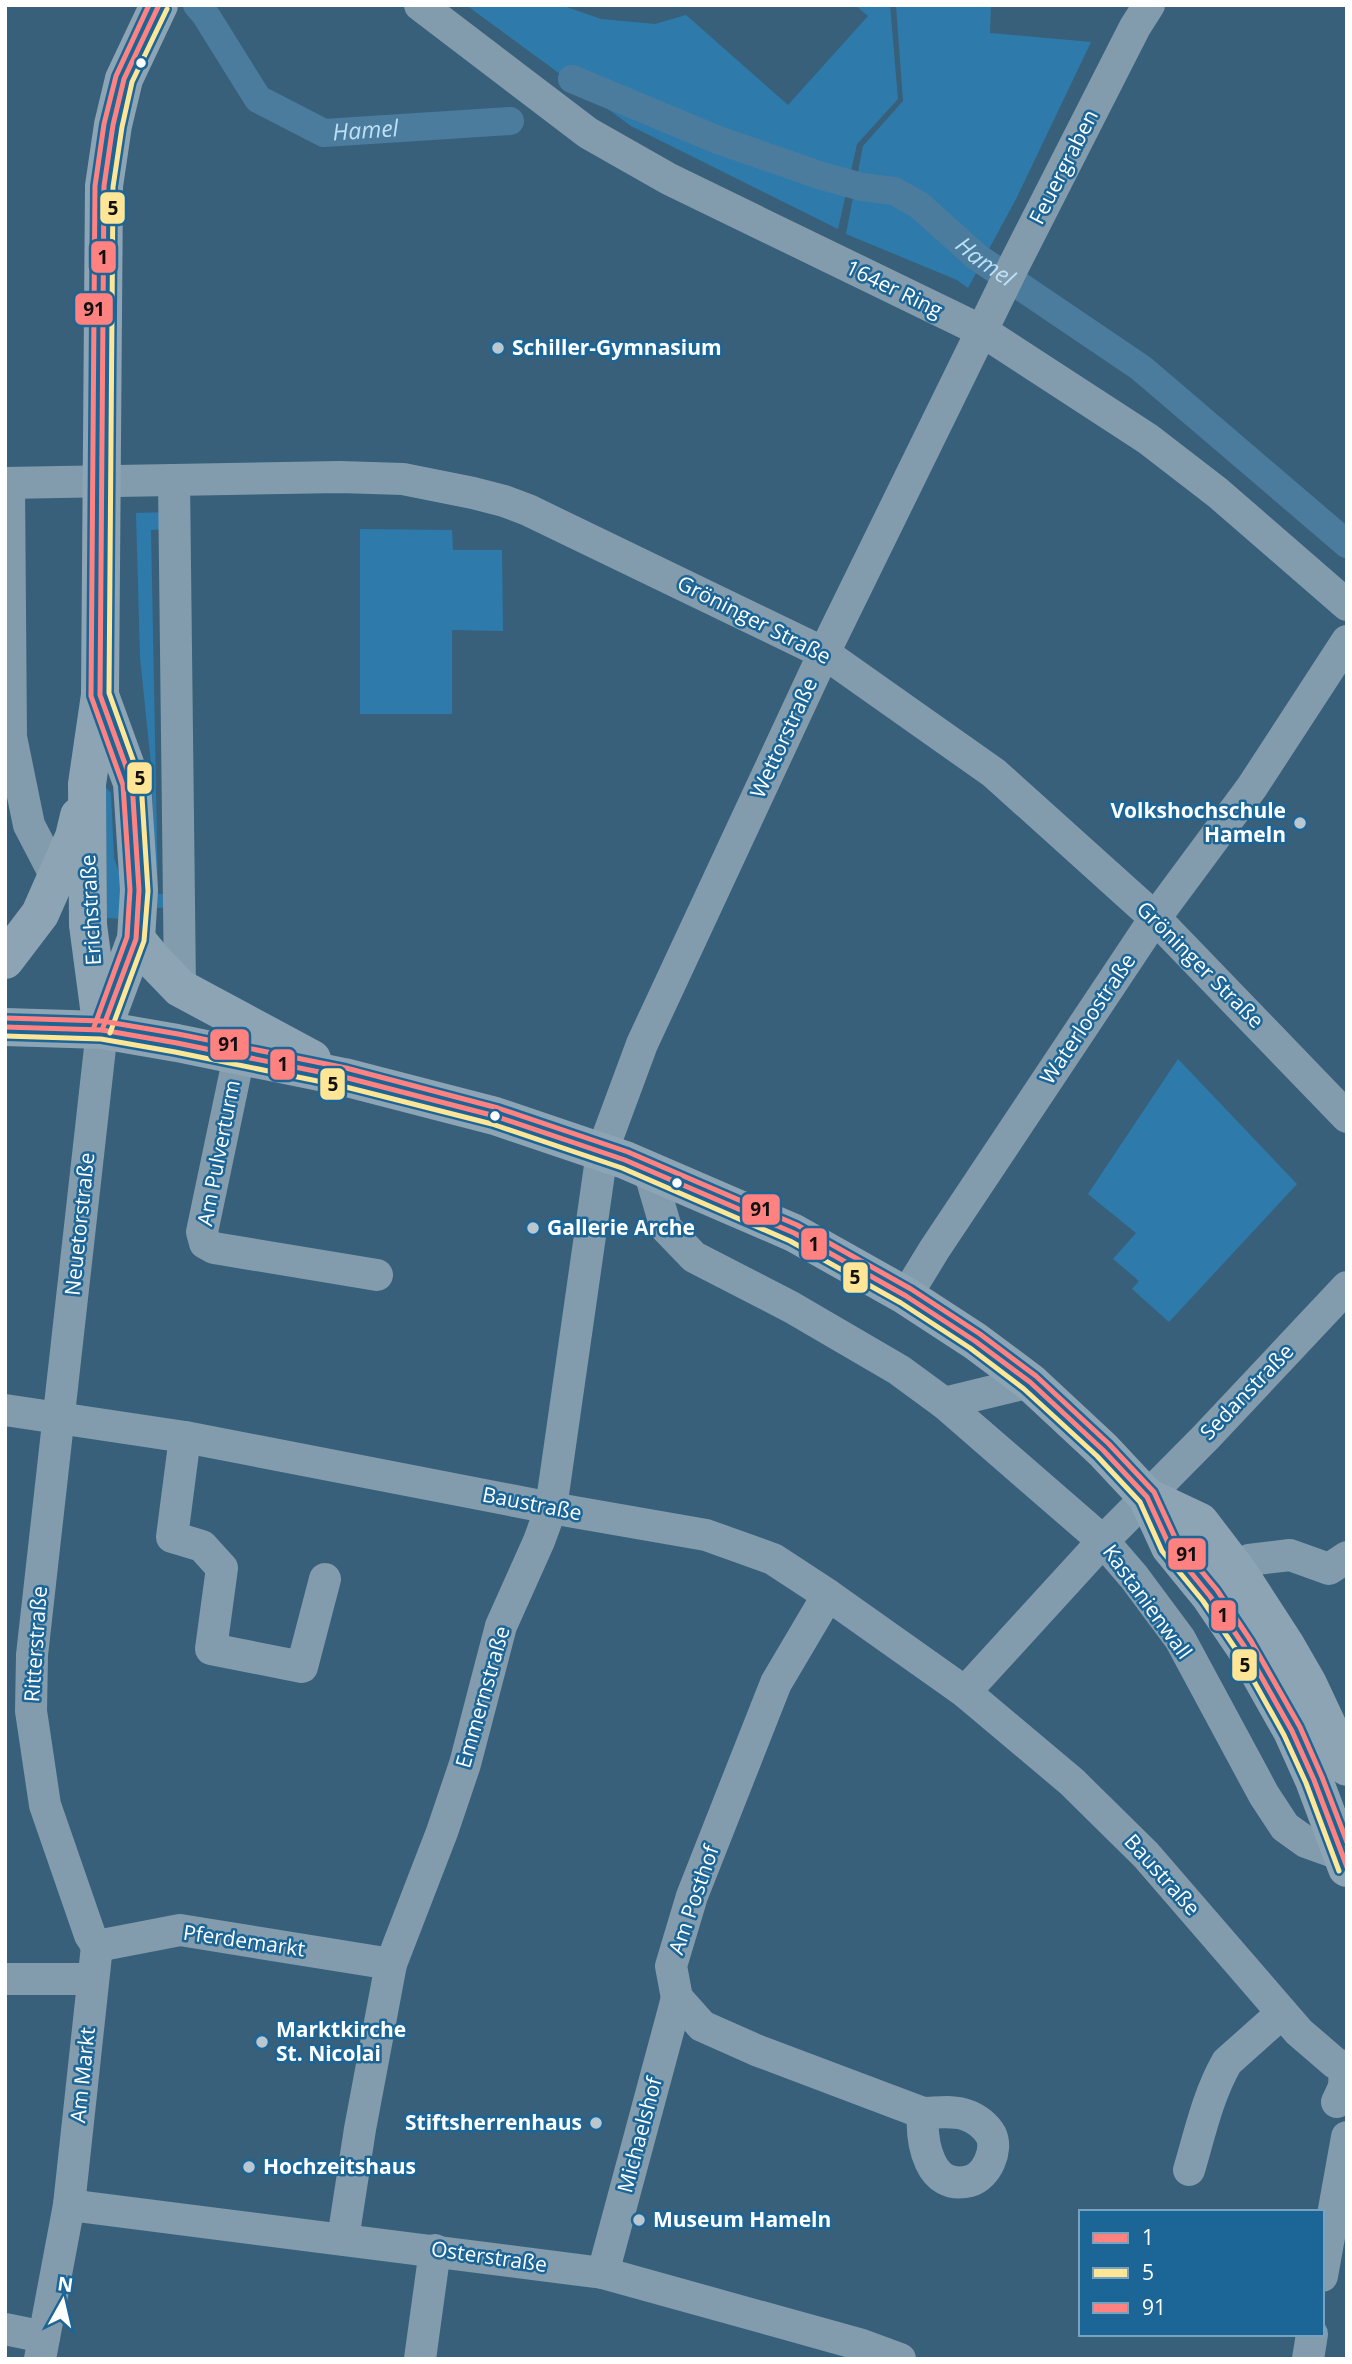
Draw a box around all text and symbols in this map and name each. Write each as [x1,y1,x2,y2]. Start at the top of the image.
unlabelled marker [134,56,148,70]
street label: Feuergraben [1022,104,1104,229]
water label: Hamel [331,111,401,147]
line badge: 5 [99,191,126,225]
text: 5 [108,195,118,221]
water label: Hamel [949,229,1023,294]
line badge: 1 [90,240,117,274]
text: 1 [98,244,108,270]
street label: 164er Ring [841,253,947,324]
line badge: 91 [74,292,114,326]
text: 91 [83,296,105,322]
place label: Schiller-Gymnasium [512,333,722,361]
marker: Schiller-Gymnasium [490,340,506,356]
street label: Gröninger Straße [673,568,836,670]
street label: Wettorstraße [743,673,823,802]
line badge: 5 [126,761,153,795]
text: 5 [135,765,145,791]
place label: Volkshochschule Hameln [1110,796,1286,848]
marker: Volkshochschule Hameln [1292,815,1308,831]
street label: Erichstraße [73,854,107,966]
street label: Gröninger Straße [1131,895,1270,1034]
street label: Waterloostraße [1033,948,1141,1089]
line badge: 91 [209,1028,250,1061]
text: 91 [218,1031,240,1057]
line badge: 1 [269,1048,296,1081]
text: 1 [278,1051,288,1077]
line badge: 5 [319,1067,346,1101]
text: 5 [328,1071,338,1097]
street label: Am Pulverturm [190,1077,246,1228]
unlabelled marker [488,1109,502,1123]
street label: Neuetorstraße [58,1151,100,1297]
unlabelled marker [670,1176,684,1190]
line badge: 91 [741,1193,781,1226]
text: 91 [750,1196,772,1222]
place label: Gallerie Arche [547,1213,695,1241]
marker: Gallerie Arche [525,1220,541,1236]
line badge: 1 [800,1227,828,1261]
text: 1 [809,1231,819,1257]
line badge: 5 [842,1261,869,1294]
text: 5 [850,1264,860,1290]
street label: Sedanstraße [1193,1337,1299,1445]
street label: Baustraße [480,1480,584,1526]
line badge: 91 [1167,1537,1207,1571]
street label: Kastanienwall [1097,1539,1199,1664]
text: 91 [1176,1541,1198,1567]
street label: Ritterstraße [17,1585,53,1703]
line badge: 1 [1210,1599,1237,1632]
text: 1 [1218,1602,1228,1628]
street label: Emmernstraße [448,1622,516,1771]
line badge: 5 [1231,1648,1258,1682]
text: 5 [1240,1652,1250,1678]
street label: Baustraße [1119,1828,1207,1921]
street label: Am Posthof [661,1840,725,1958]
street label: Pferdemarkt [181,1918,307,1962]
place label: Marktkirche St. Nicolai [276,2015,406,2067]
street label: Am Markt [63,2026,101,2124]
marker: Marktkirche St. Nicolai [254,2034,270,2050]
street label: Michaelshof [610,2072,668,2196]
place label: Stiftsherrenhaus [405,2108,582,2136]
marker: Stiftsherrenhaus [588,2115,604,2131]
place label: Hochzeitshaus [263,2152,416,2180]
marker: Hochzeitshaus [241,2159,257,2175]
place label: Museum Hameln [653,2205,831,2233]
legend [1079,2210,1324,2336]
marker: Museum Hameln [631,2212,647,2228]
text: 1 [1142,2223,1154,2251]
street label: Osterstraße [429,2234,549,2278]
text: 5 [1142,2258,1154,2286]
north arrow [28,2266,98,2336]
text: N [56,2270,75,2298]
text: 91 [1142,2293,1166,2321]

